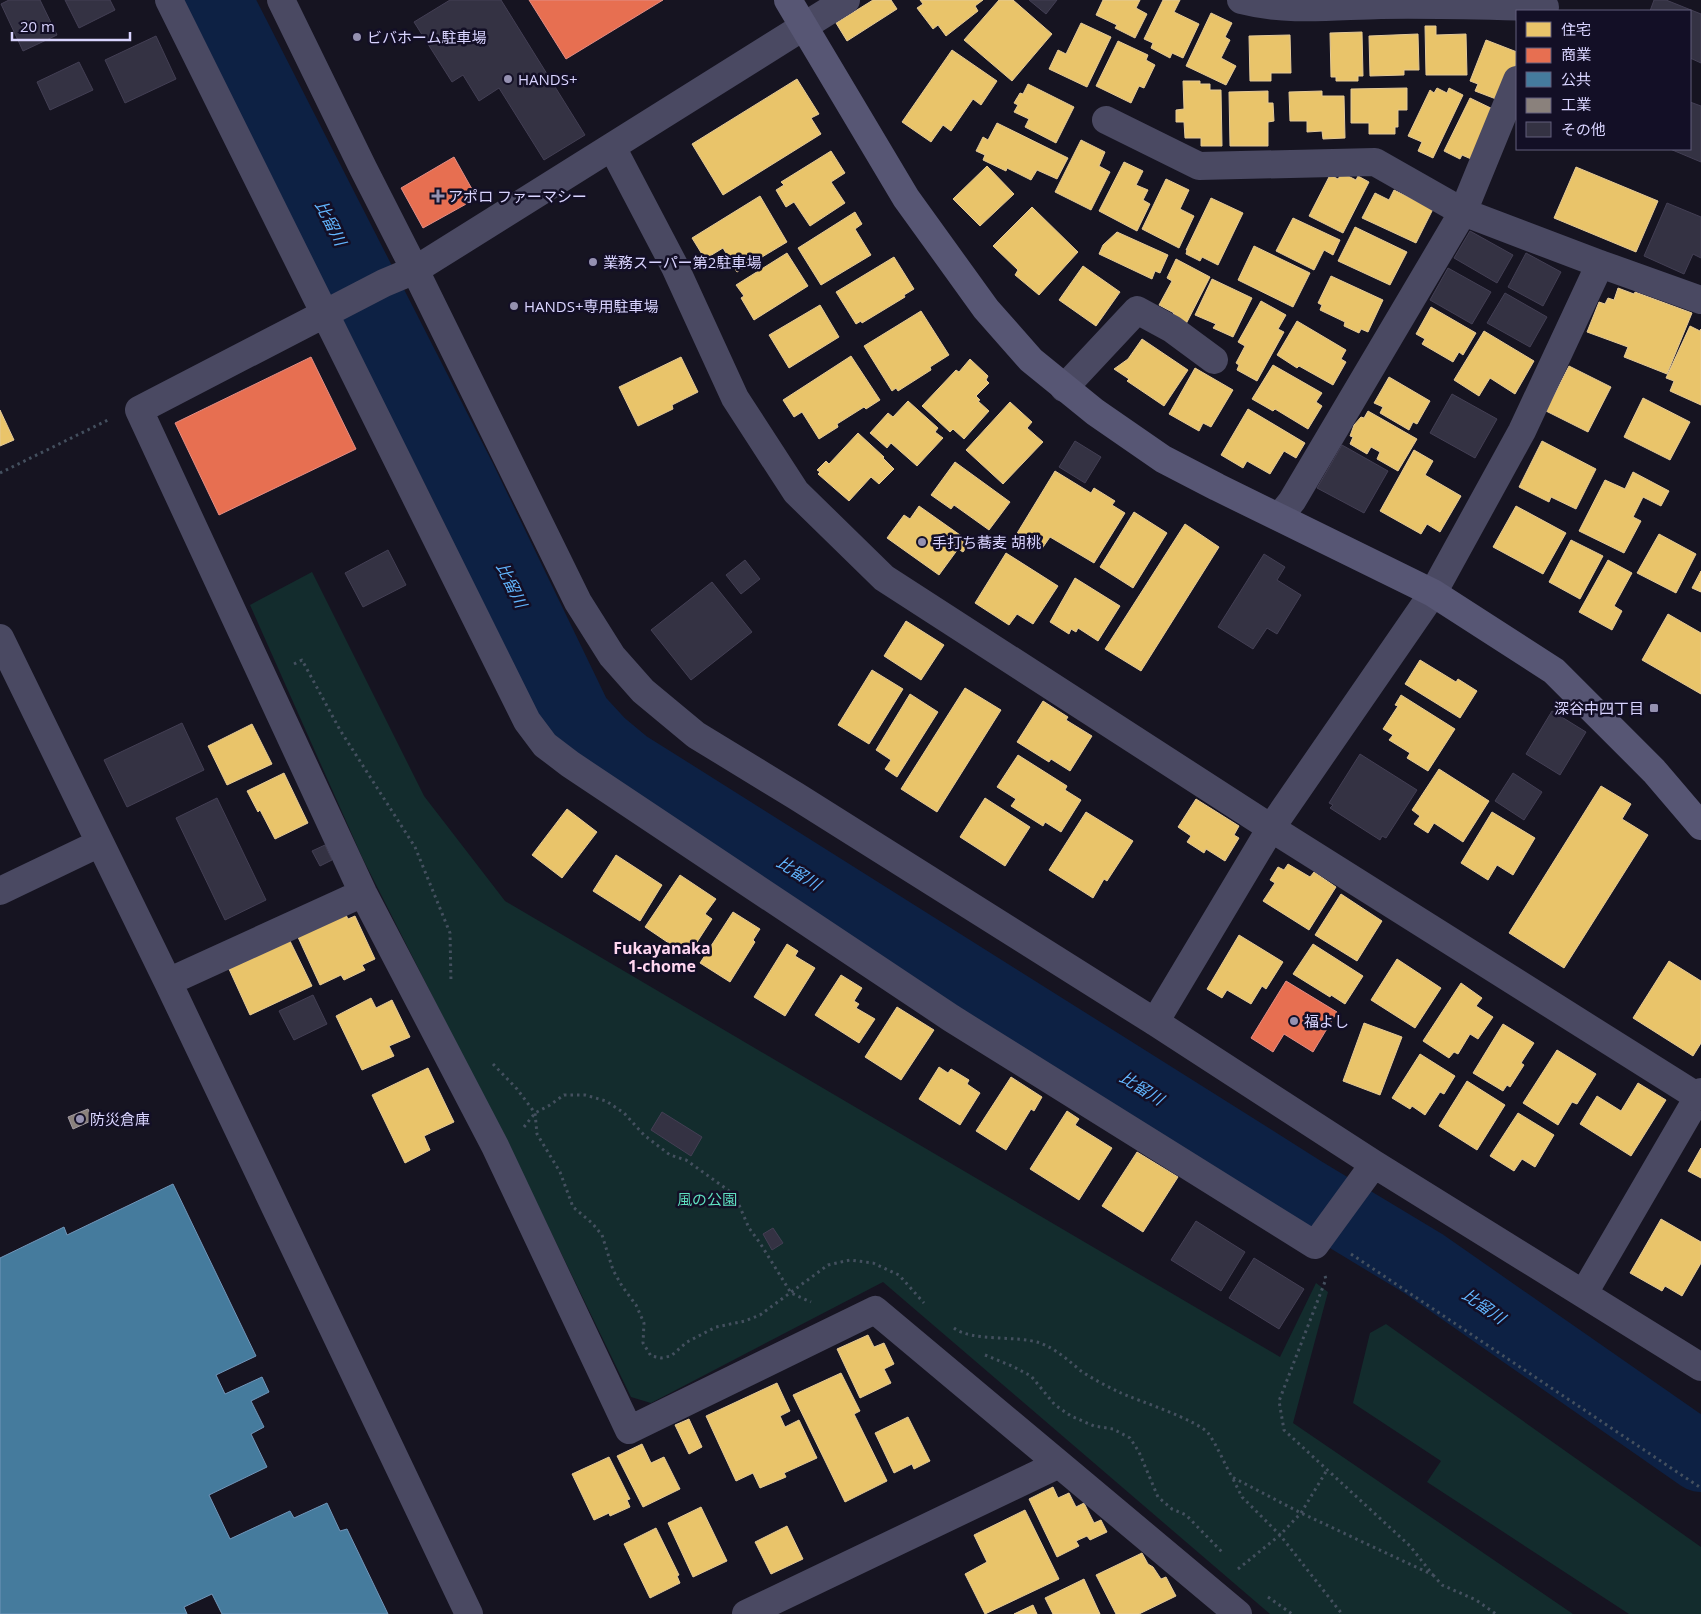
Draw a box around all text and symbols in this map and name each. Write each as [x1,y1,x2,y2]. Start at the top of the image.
scale bar [12,10,130,42]
legend [1516,10,1691,150]
text: 20 m [20,16,55,36]
text: 住宅 [1561,19,1591,39]
place label: ビバホーム駐車場 [367,27,487,47]
marker: ビバホーム駐車場 [351,31,363,43]
text: 商業 [1561,44,1591,64]
place label: HANDS+ [518,69,578,89]
text: 公共 [1561,69,1591,89]
marker: HANDS+ [502,73,514,85]
text: 工業 [1561,94,1591,114]
text: その他 [1561,119,1606,139]
place label: アポロ ファーマシー [448,186,587,206]
marker: アポロ ファーマシー [432,190,444,202]
water label: 比留川 [310,197,353,251]
place label: 業務スーパー第2駐車場 [603,252,761,272]
marker: 業務スーパー第2駐車場 [587,256,599,268]
place label: HANDS+専用駐車場 [524,296,659,316]
marker: HANDS+専用駐車場 [508,300,520,312]
place label: 手打ち蕎麦 胡桃 [932,532,1041,552]
marker: 手打ち蕎麦 胡桃 [916,536,928,548]
water label: 比留川 [492,559,533,613]
place label: 深谷中四丁目 [1554,698,1644,718]
marker: 深谷中四丁目 [1648,702,1660,714]
water label: 比留川 [773,851,827,896]
district label: Fukayanaka 1-chome [613,937,711,977]
place label: 福よし [1304,1011,1349,1031]
marker: 福よし [1288,1015,1300,1027]
water label: 比留川 [1116,1066,1170,1111]
place label: 防災倉庫 [90,1109,150,1129]
marker: 防災倉庫 [74,1113,86,1125]
park label: 風の公園 [677,1189,737,1209]
water label: 比留川 [1458,1283,1512,1330]

